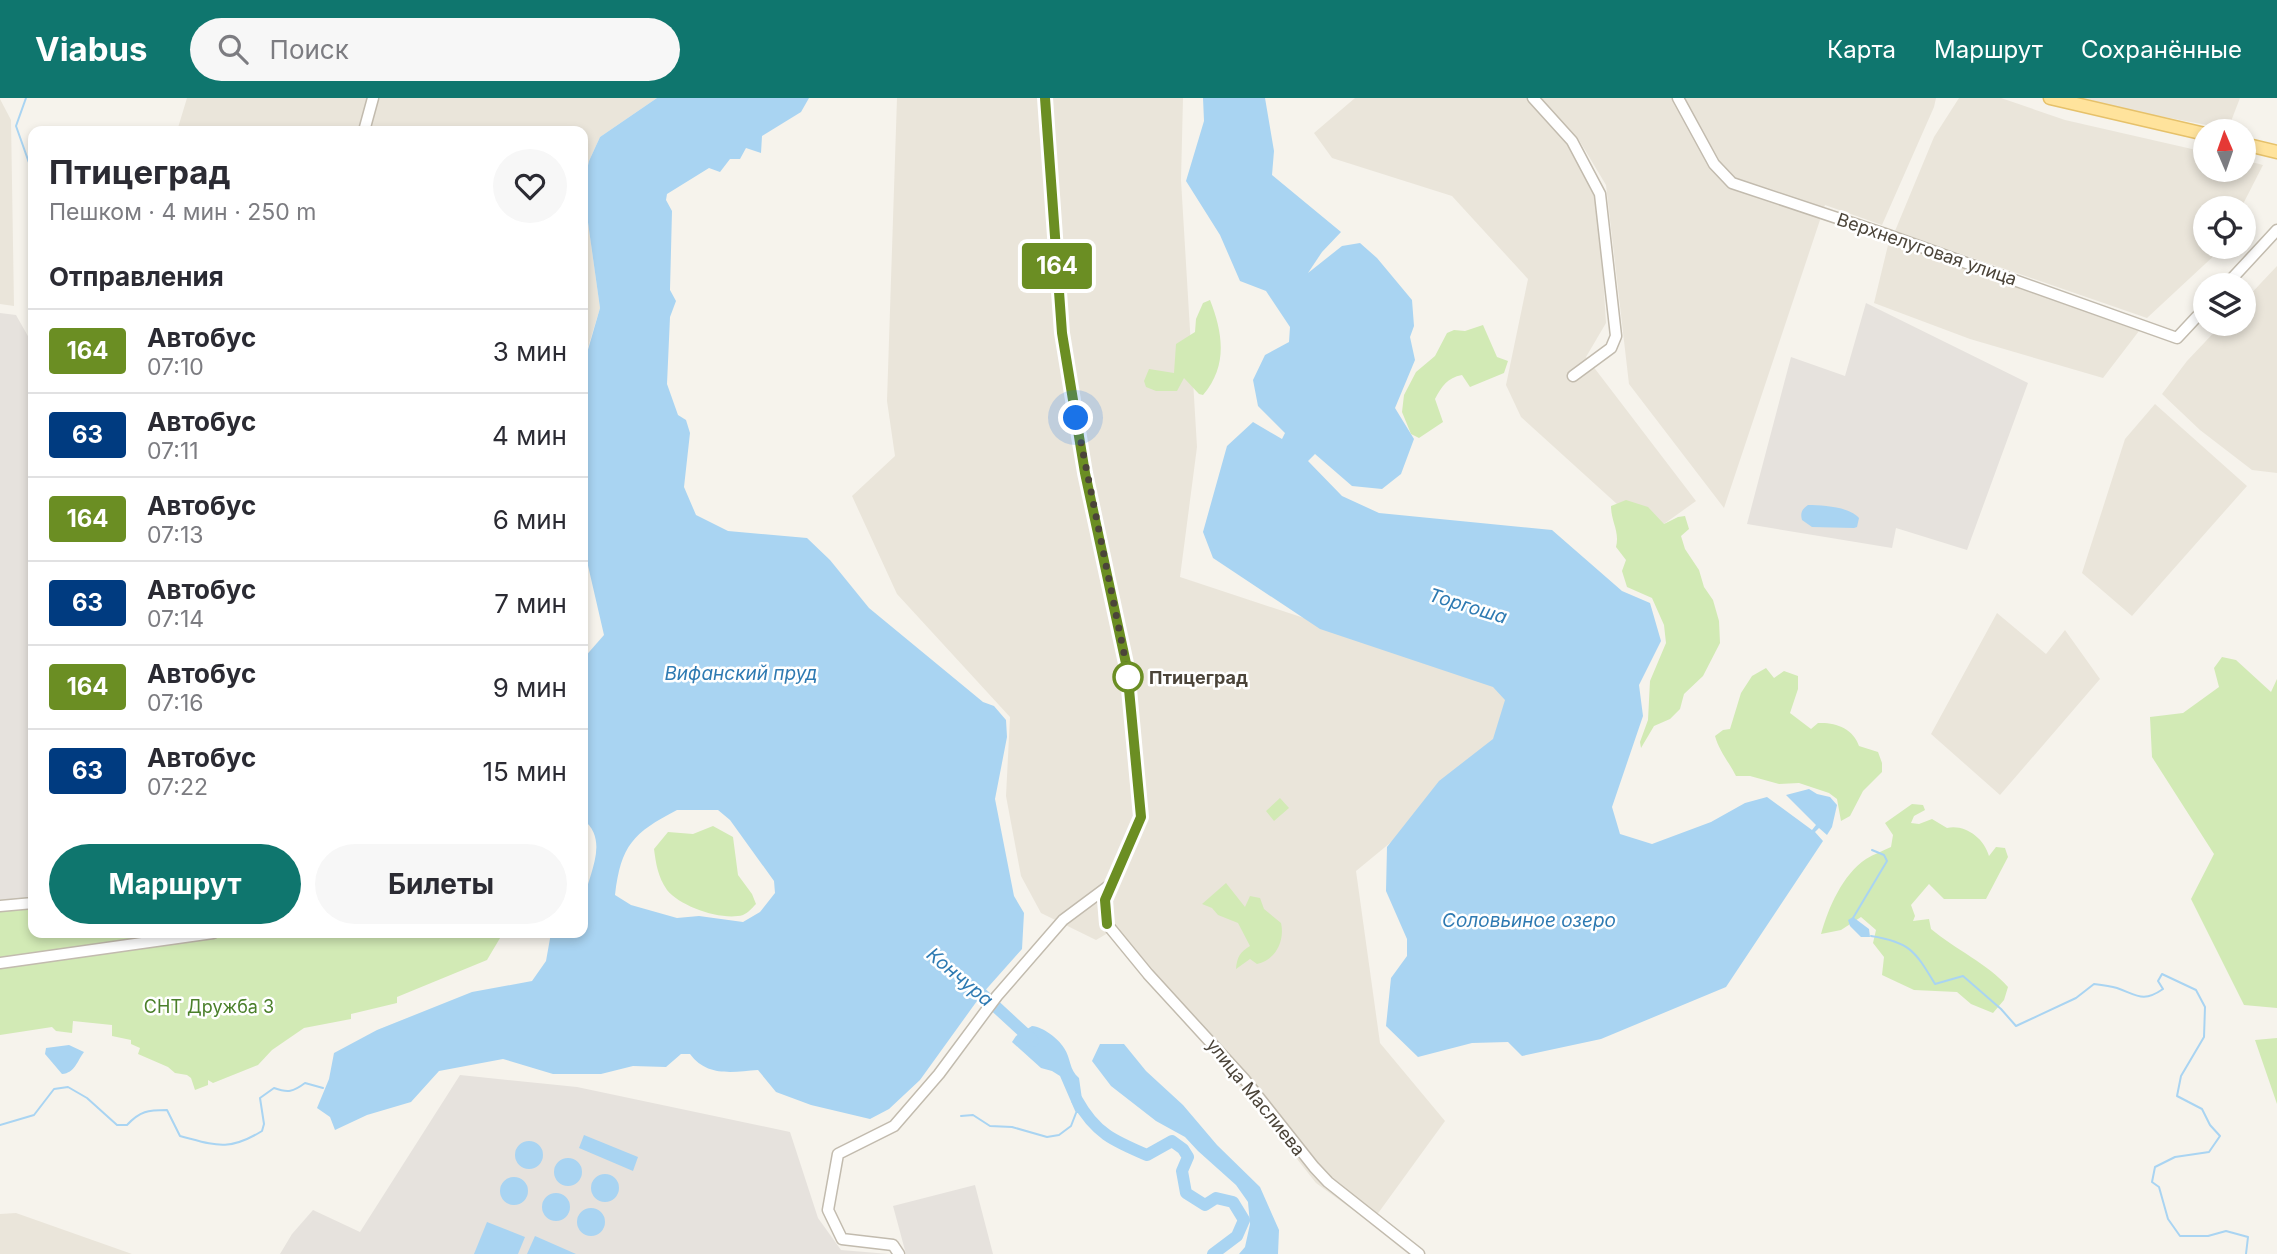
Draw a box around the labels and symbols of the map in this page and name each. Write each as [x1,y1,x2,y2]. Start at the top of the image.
north arrow [2193,119,2256,182]
street label: Верхнелуговая улица [1834,208,2020,290]
line badge: 164 [1017,243,1097,289]
your location [1058,400,1093,435]
water label: Торгоша [1426,583,1510,629]
water label: Вифанский пруд [664,662,818,685]
marker: Птицеград [1113,662,1143,692]
place label: Птицеград [1149,667,1248,688]
water label: Соловьиное озеро [1442,909,1616,932]
water label: Кончура [922,943,998,1012]
park label: СНТ Дружба 3 [144,996,274,1017]
street label: улица Маслиева [1202,1034,1310,1160]

